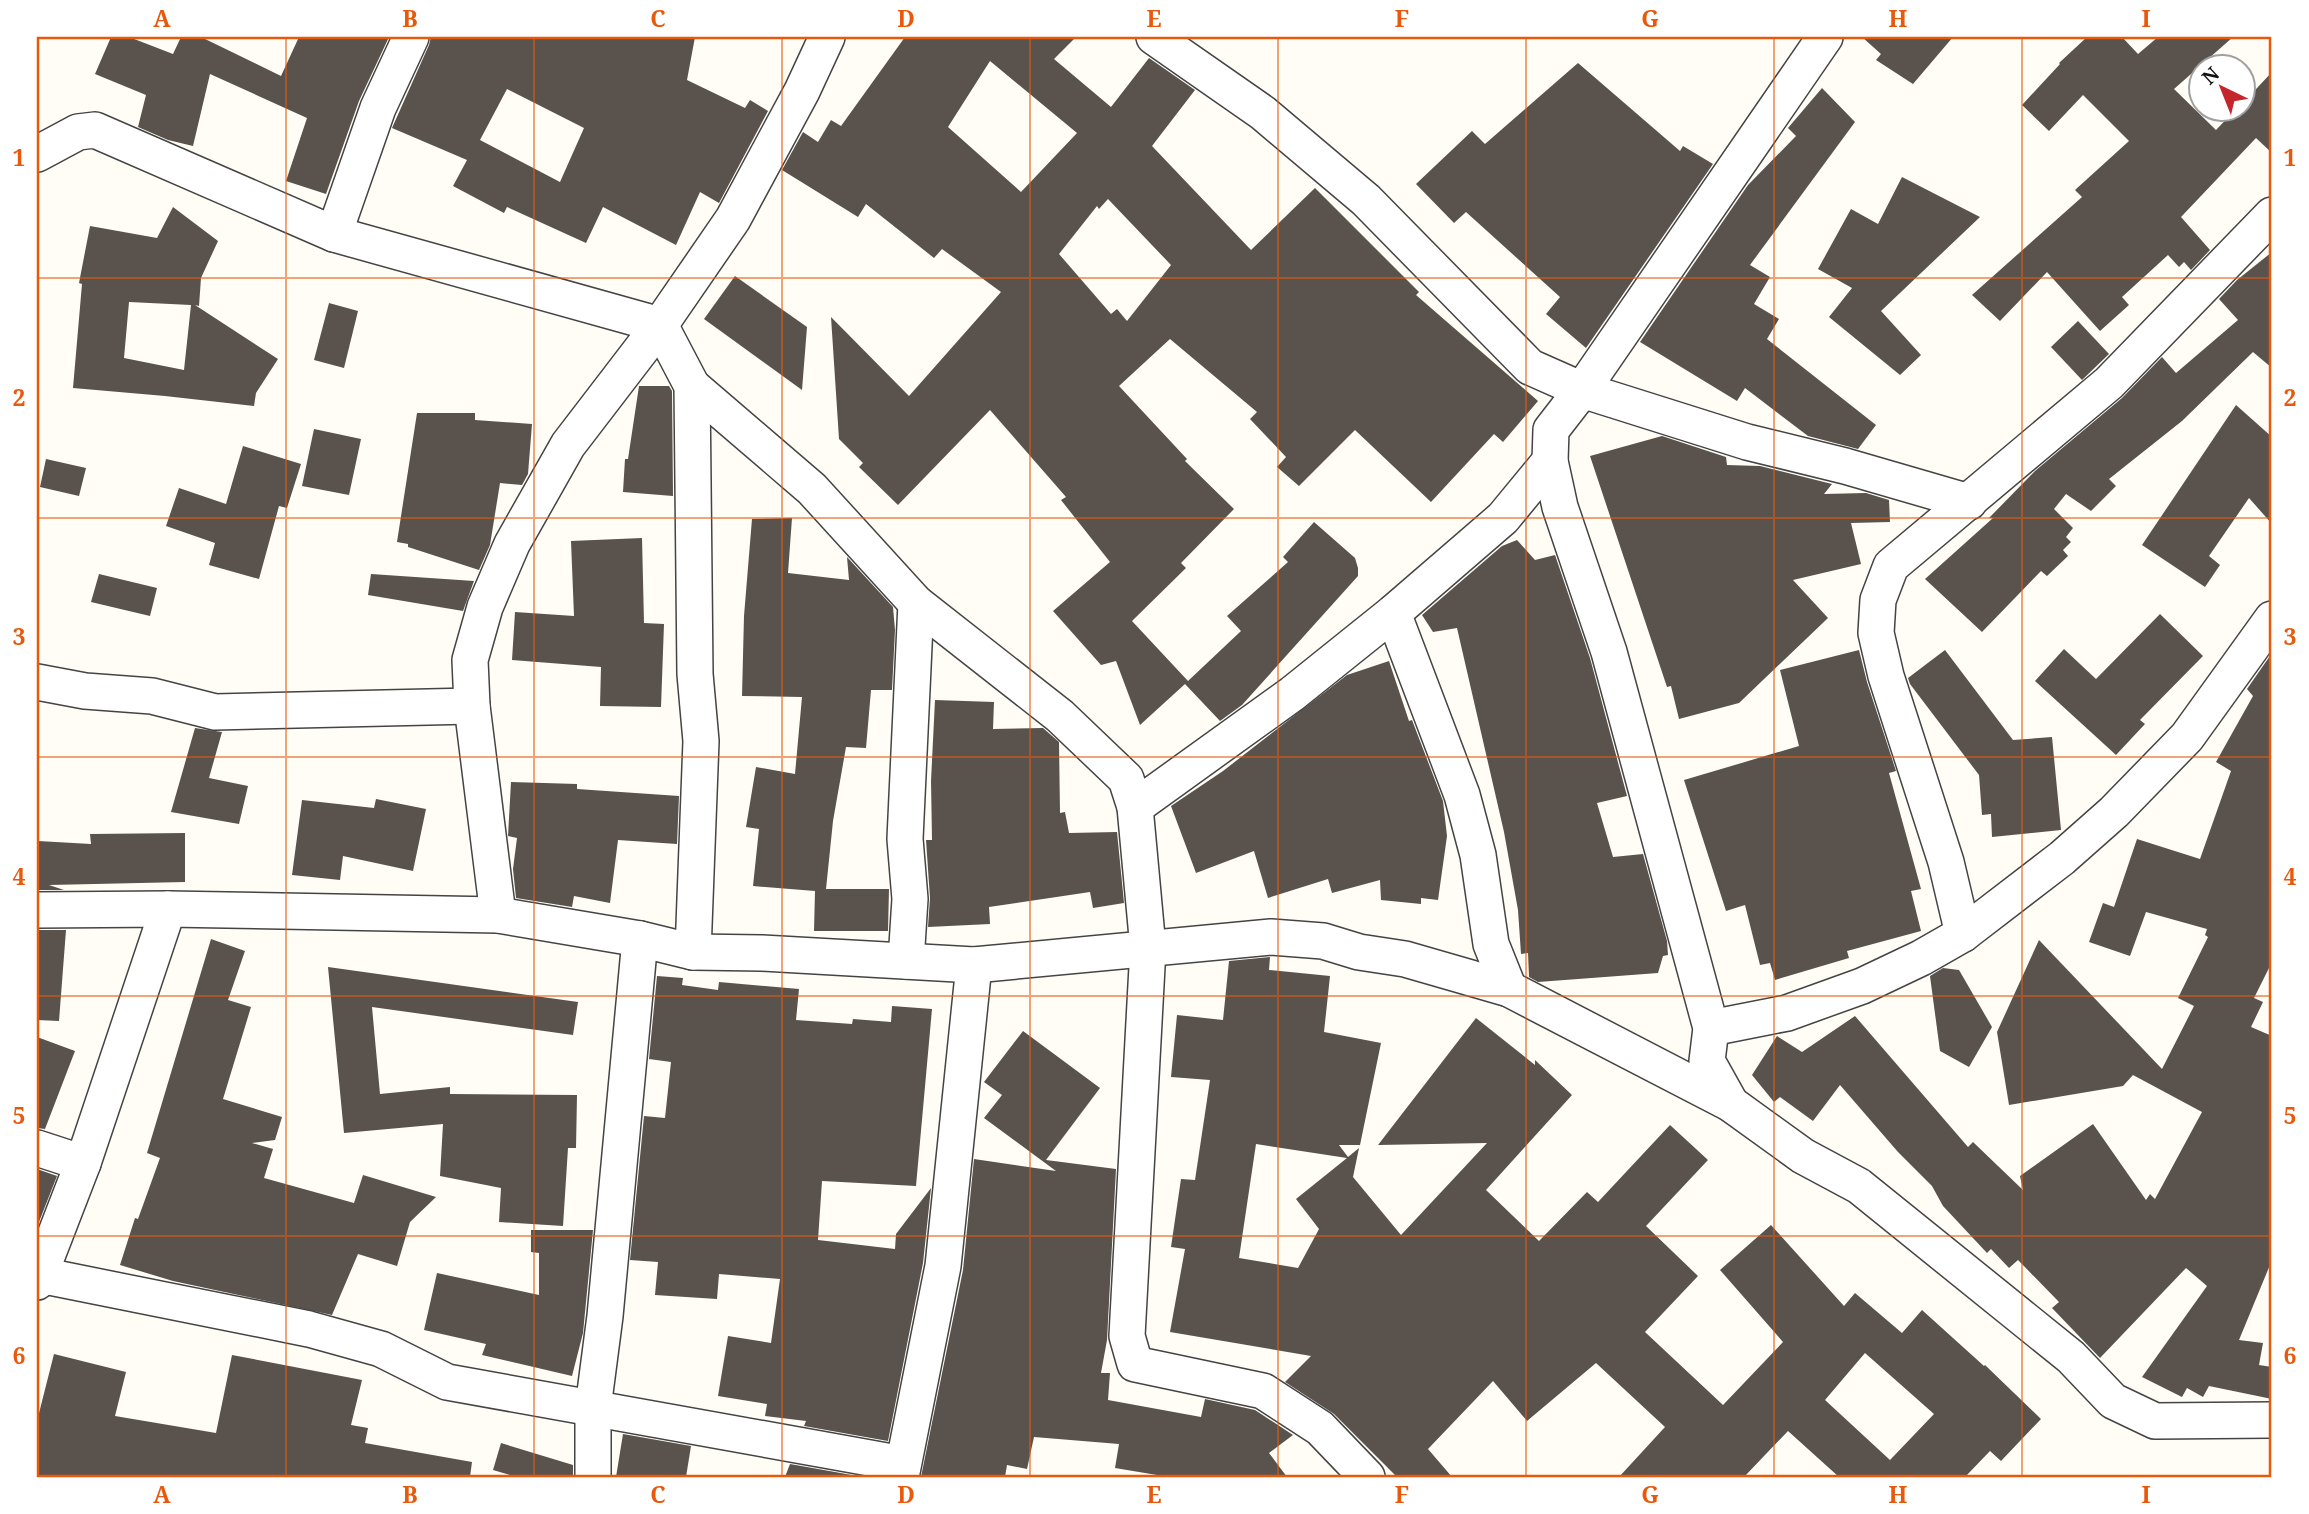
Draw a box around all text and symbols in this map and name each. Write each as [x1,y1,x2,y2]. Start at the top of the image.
text: A [153,2,171,34]
text: B [402,2,418,34]
text: C [650,2,666,34]
text: D [897,2,915,34]
text: E [1146,2,1162,34]
text: F [1395,2,1409,34]
text: G [1641,2,1659,34]
text: H [1889,2,1908,34]
text: I [2141,2,2151,34]
north arrow [2186,52,2256,122]
text: N [2196,61,2225,90]
text: 1 [13,141,26,173]
text: 1 [2284,141,2297,173]
text: 2 [13,381,26,413]
text: 2 [2284,381,2297,413]
text: 3 [13,620,26,652]
text: 3 [2284,620,2297,652]
text: 4 [13,860,26,892]
text: 4 [2284,860,2297,892]
text: 5 [13,1099,26,1131]
text: 5 [2284,1099,2297,1131]
text: 6 [13,1339,26,1371]
text: 6 [2284,1339,2297,1371]
text: A [153,1478,171,1510]
text: B [402,1478,418,1510]
text: C [650,1478,666,1510]
text: D [897,1478,915,1510]
text: E [1146,1478,1162,1510]
text: F [1395,1478,1409,1510]
text: G [1641,1478,1659,1510]
text: H [1889,1478,1908,1510]
text: I [2141,1478,2151,1510]

